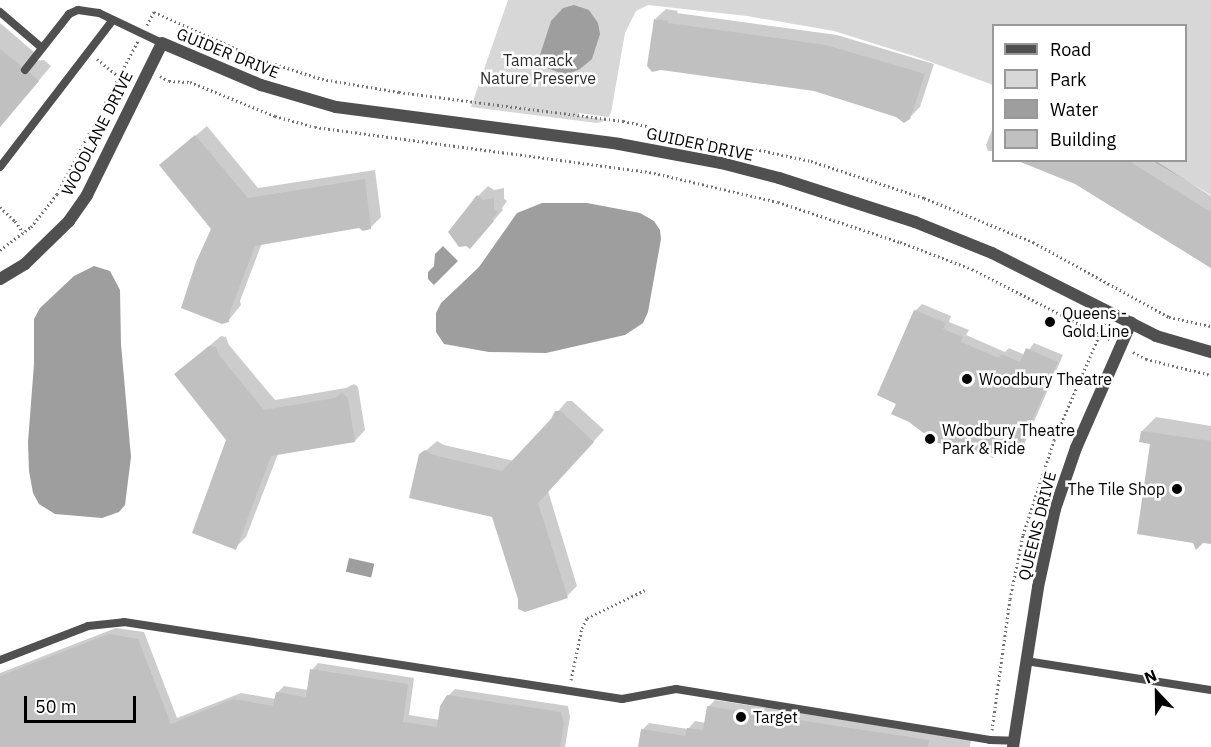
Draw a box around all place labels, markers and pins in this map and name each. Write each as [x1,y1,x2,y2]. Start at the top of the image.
place label: Queens - Gold Line [1062,303,1129,341]
marker: Queens - Gold Line [1043,315,1057,329]
place label: Woodbury Theatre [979,369,1112,389]
marker: Woodbury Theatre [960,372,974,386]
place label: Woodbury Theatre Park & Ride [942,420,1075,458]
marker: Woodbury Theatre Park & Ride [923,432,937,446]
place label: The Tile Shop [1068,479,1165,499]
marker: The Tile Shop [1170,482,1184,496]
place label: Target [753,707,798,727]
marker: Target [734,710,748,724]

